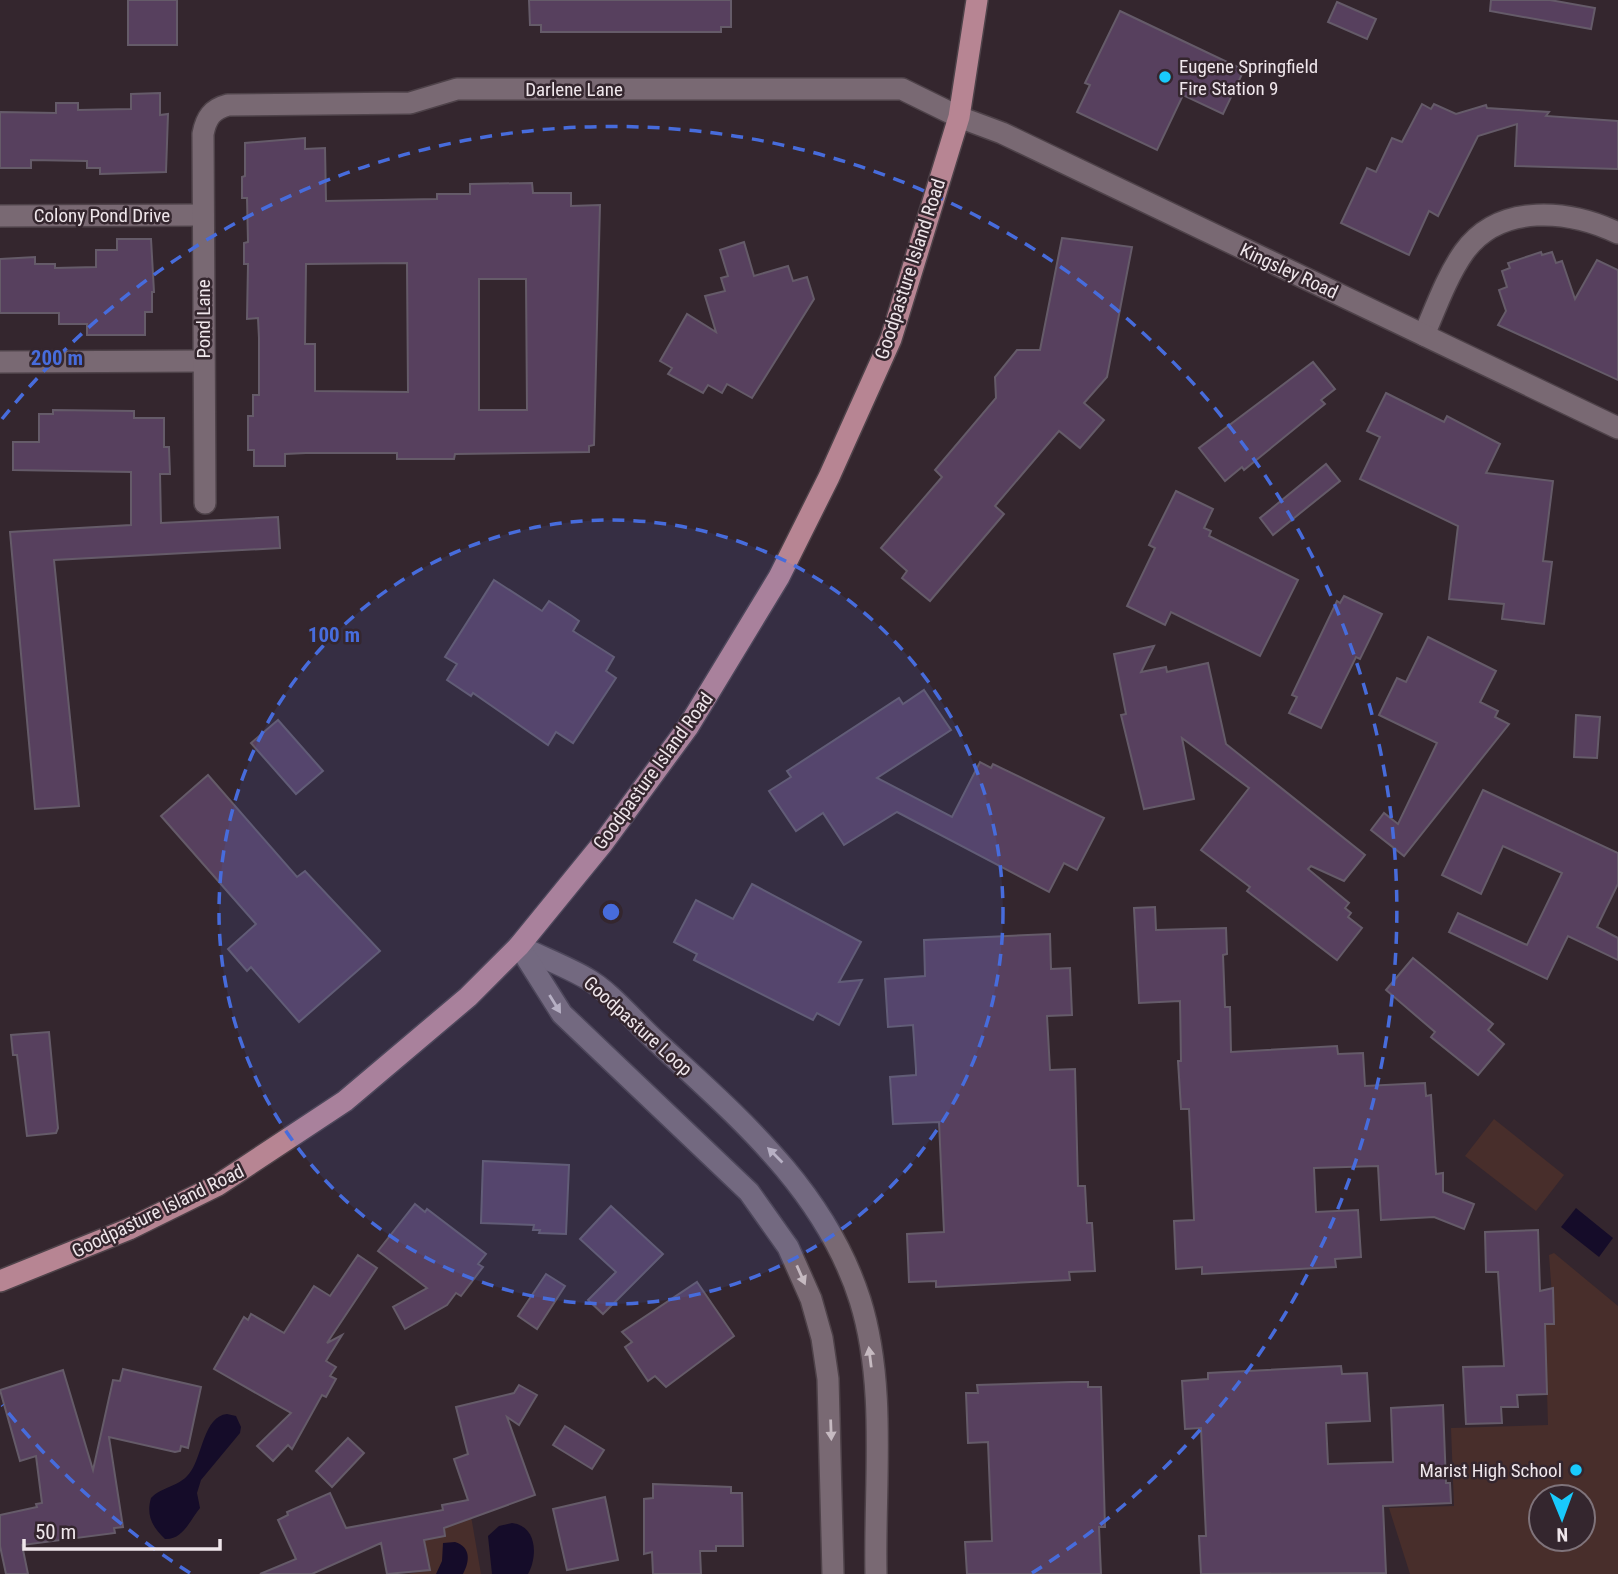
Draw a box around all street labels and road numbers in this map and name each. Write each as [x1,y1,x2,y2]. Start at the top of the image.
street label: Darlene Lane [525,78,623,101]
street label: Goodpasture Island Road [870,176,950,362]
street label: Colony Pond Drive [34,204,170,227]
street label: Kingsley Road [1236,238,1342,304]
street label: Pond Lane [192,279,215,359]
street label: Goodpasture Island Road [588,688,718,854]
street label: Goodpasture Loop [579,971,697,1081]
street label: Goodpasture Island Road [68,1159,248,1263]

